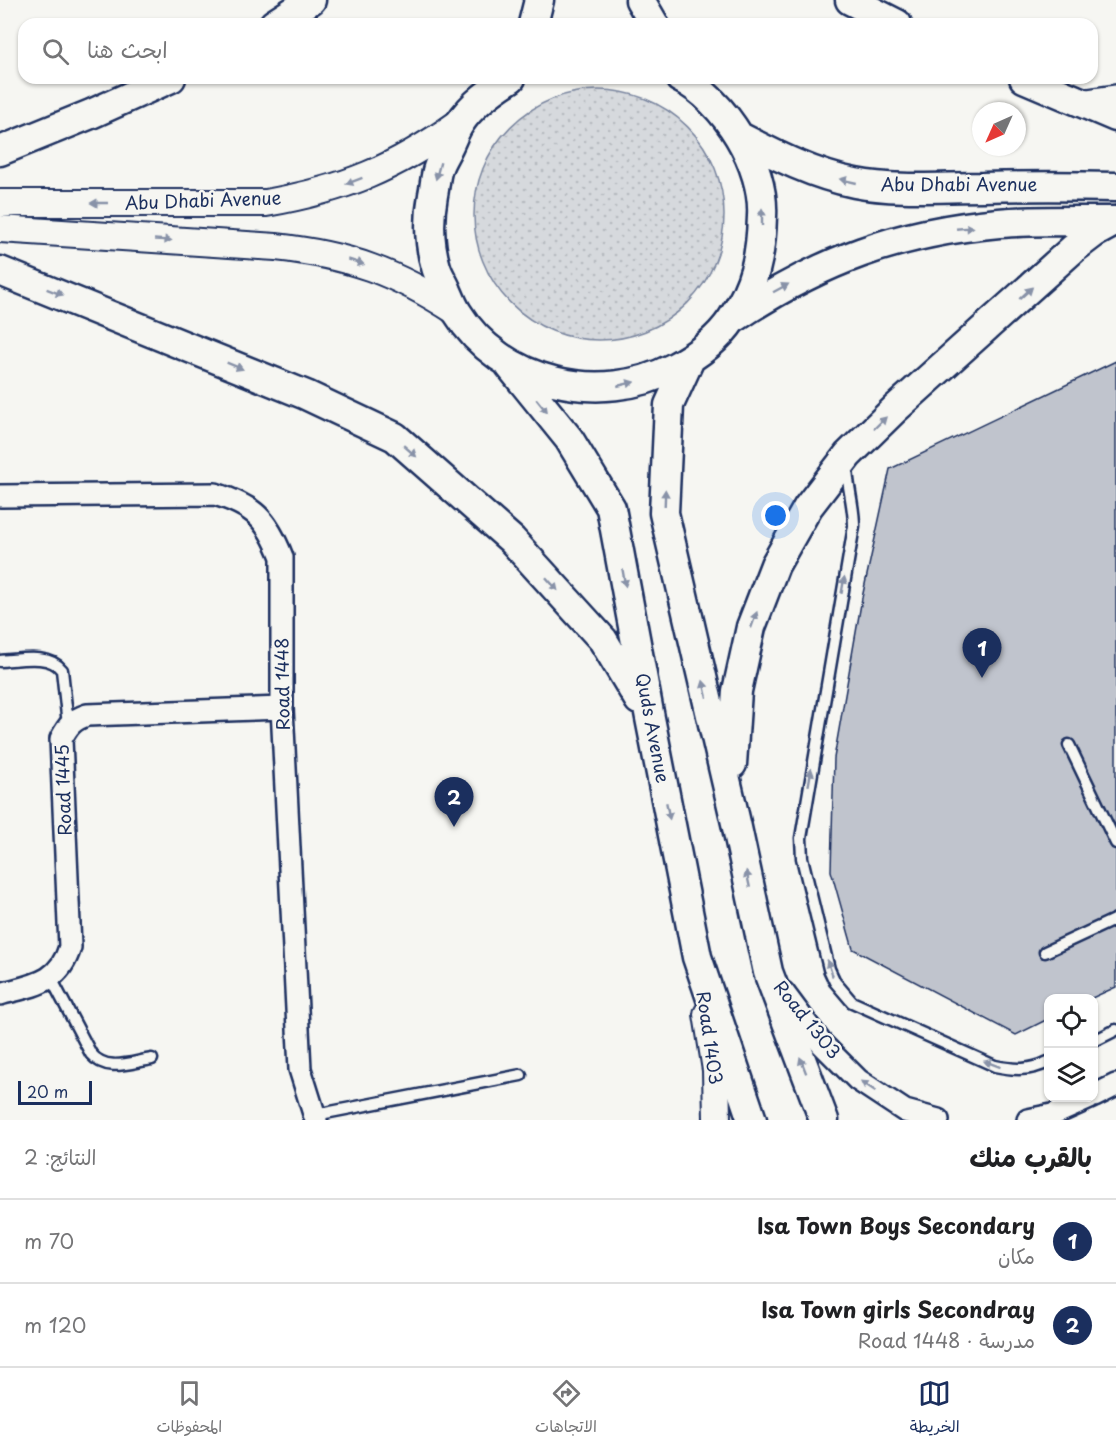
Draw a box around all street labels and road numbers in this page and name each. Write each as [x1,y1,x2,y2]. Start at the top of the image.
street label: Abu Dhabi Avenue [881,170,1038,197]
street label: Abu Dhabi Avenue [124,183,282,216]
street label: Road 1448 [267,637,296,731]
street label: Quds Avenue [630,670,677,785]
street label: Road 1445 [47,744,78,836]
street label: Road 1303 [768,974,848,1064]
street label: Road 1403 [691,989,730,1086]

